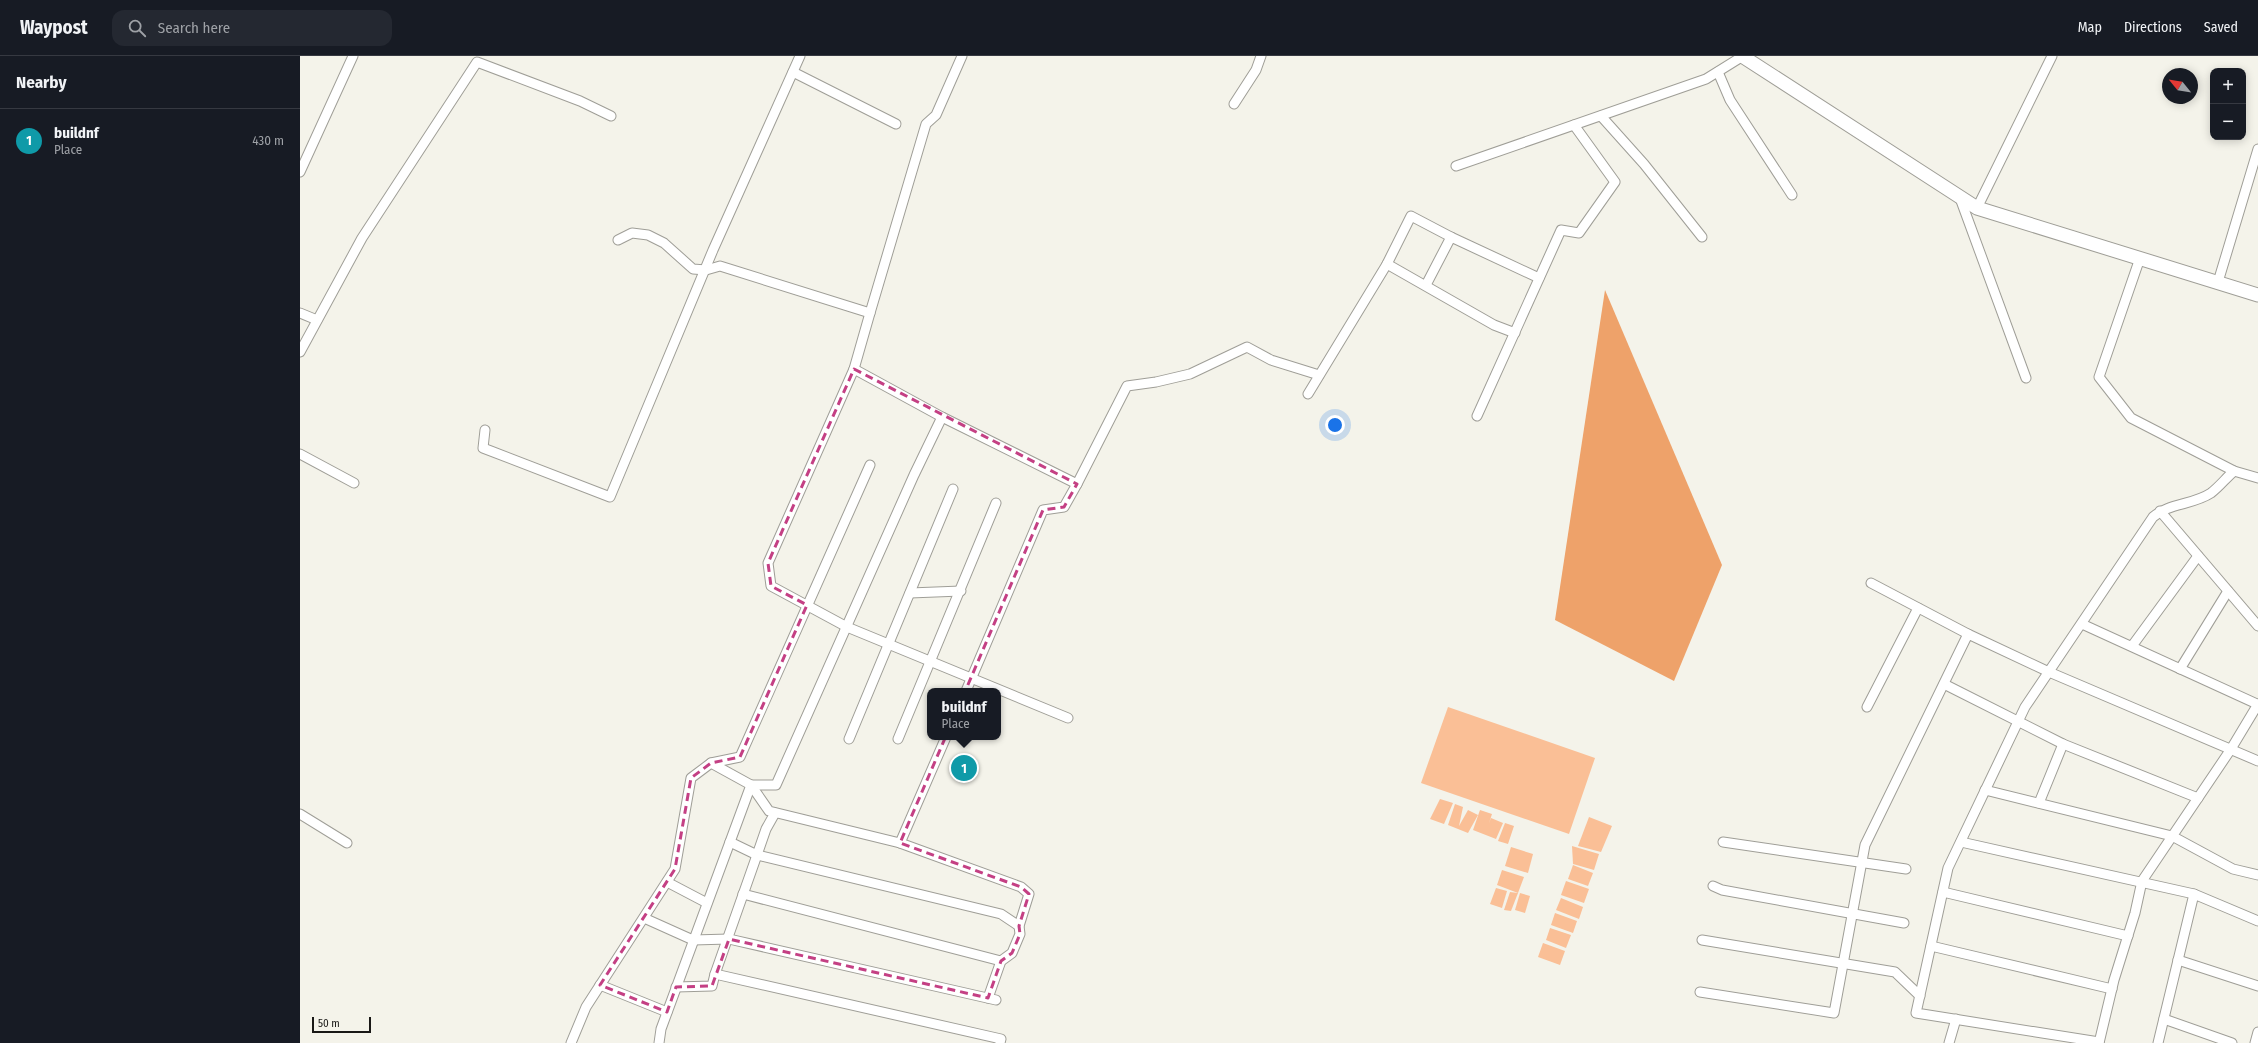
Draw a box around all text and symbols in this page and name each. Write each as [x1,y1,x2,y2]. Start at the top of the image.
search box [112,10,392,46]
text: Waypost [20,16,88,39]
icon: search [126,17,148,39]
text: Search here [158,19,230,37]
text: Map [2078,19,2102,36]
text: Directions [2124,19,2182,36]
text: Saved [2204,19,2238,36]
north arrow [2162,68,2198,104]
map controls [2210,68,2246,140]
button: + [2210,68,2246,104]
text: Nearby [16,72,67,93]
button: − [2210,104,2246,140]
text: buildnf [54,124,99,142]
text: 1 [26,133,32,148]
text: 430 m [252,133,284,148]
text: Place [54,142,82,157]
your location [1325,415,1345,435]
popup [927,688,1001,740]
text: buildnf [942,698,986,716]
text: Place [942,716,970,731]
pin: 1 [951,753,977,783]
scale bar [312,1015,371,1034]
text: 50 m [318,1017,340,1030]

